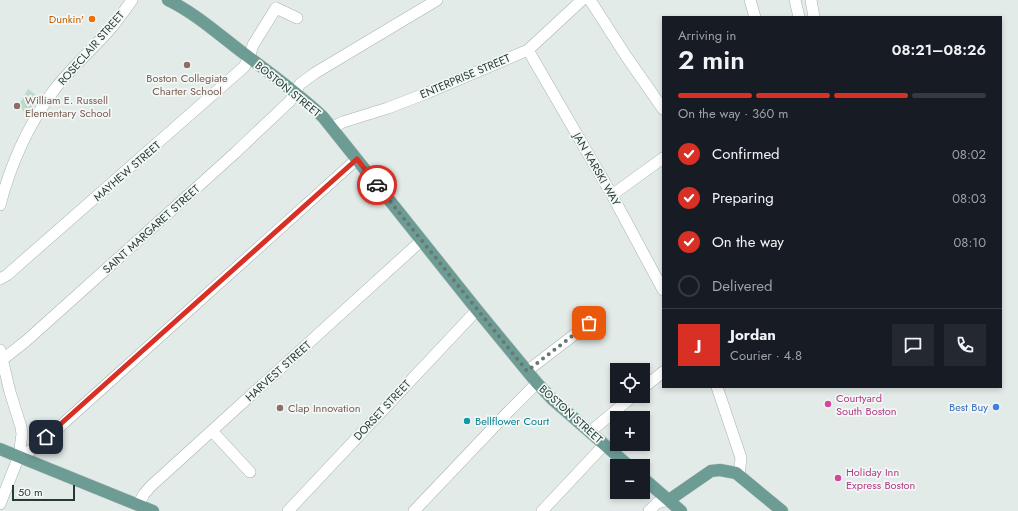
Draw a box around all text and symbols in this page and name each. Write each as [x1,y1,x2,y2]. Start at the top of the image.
street label: ROSECLAIR STREET [54,7,128,89]
place label: Dunkin' [49,11,84,27]
marker: Dunkin' [87,14,97,24]
text: Arriving in [678,26,736,45]
text: 08:21–08:26 [892,39,986,61]
text: 2 min [678,41,745,79]
street label: ENTERPRISE STREET [417,50,513,102]
street label: BOSTON STREET [252,57,324,121]
marker: Boston Collegiate Charter School [182,60,192,70]
place label: Boston Collegiate Charter School [146,70,228,99]
place label: William E. Russell Elementary School [25,92,111,121]
marker: William E. Russell Elementary School [12,101,22,111]
text: On the way · 360 m [678,104,788,123]
street label: JAN KARSKI WAY [569,128,625,209]
street label: MAYHEW STREET [90,137,164,205]
icon: check [678,143,700,165]
text: Confirmed [712,143,780,165]
text: 08:02 [952,145,986,164]
courier [357,165,397,205]
icon: car [366,174,388,196]
street label: SAINT MARGARET STREET [99,181,203,277]
icon: check [678,187,700,209]
text: Preparing [712,187,774,209]
text: 08:03 [952,189,986,208]
icon: check [678,231,700,253]
text: On the way [712,231,784,253]
text: 08:10 [954,233,986,252]
text: Delivered [712,275,773,297]
pin [572,306,606,340]
icon: bag [578,312,600,334]
text: Jordan [730,324,776,346]
button: chat [892,324,934,366]
button: phone [944,324,986,366]
text: J [697,334,701,356]
street label: HARVEST STREET [242,337,314,405]
text: Courier · 4.8 [730,346,802,365]
map controls [610,363,650,499]
button: locate [610,363,650,403]
street label: DORSET STREET [350,376,414,444]
street label: BOSTON STREET [536,381,606,447]
place label: Courtyard South Boston [836,390,897,419]
marker: Courtyard South Boston [823,399,833,409]
place label: Best Buy [949,399,988,415]
place label: Clap Innovation [288,400,360,416]
marker: Best Buy [991,402,1001,412]
marker: Clap Innovation [275,403,285,413]
button: + [610,411,650,451]
place label: Bellflower Court [475,413,550,429]
marker: Bellflower Court [462,416,472,426]
pin [29,420,63,454]
icon: home [35,426,57,448]
button: − [610,459,650,499]
place label: Holiday Inn Express Boston [846,464,915,493]
marker: Holiday Inn Express Boston [833,473,843,483]
scale bar [12,483,75,502]
text: 50 m [18,484,43,500]

